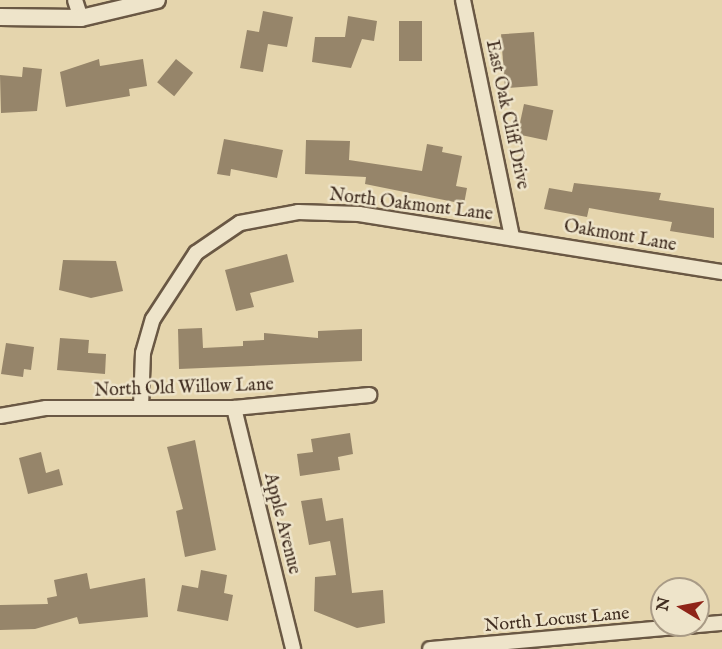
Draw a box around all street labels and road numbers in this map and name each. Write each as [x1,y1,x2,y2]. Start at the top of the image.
street label: East Oak Cliff Drive [480,38,532,192]
street label: North Oakmont Lane [328,185,494,227]
street label: Oakmont Lane [562,216,678,258]
street label: North Old Willow Lane [94,375,274,403]
street label: Apple Avenue [258,471,304,577]
street label: North Locust Lane [484,604,630,638]

